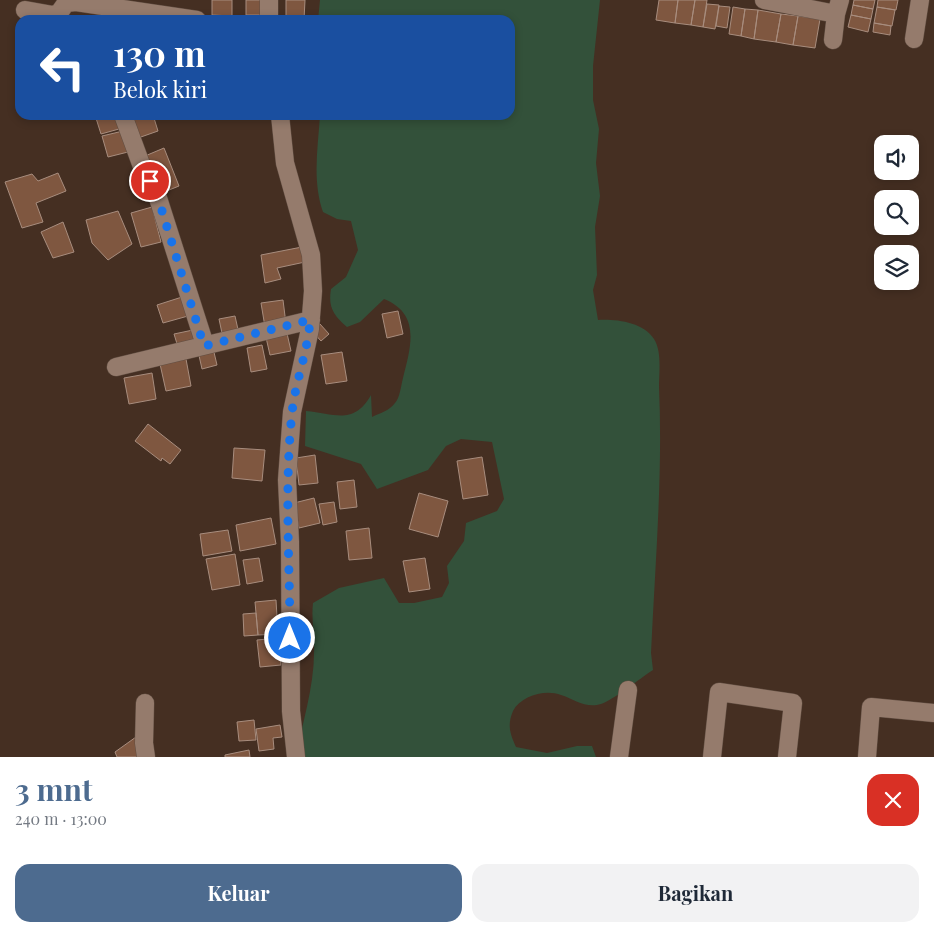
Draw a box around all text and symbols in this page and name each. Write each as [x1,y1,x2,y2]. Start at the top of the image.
text: 130 m [113,29,206,76]
icon: left [30,35,95,100]
text: Belok kiri [113,74,207,104]
map controls [874,135,919,290]
button: sound [874,135,919,180]
pin [129,160,171,202]
icon: arrive [136,167,164,195]
button: search [874,190,919,235]
button: layers [874,245,919,290]
position arrow [263,611,315,663]
text: 3 mnt [15,769,93,809]
button: close [867,774,919,826]
text: 240 m · 13:00 [15,808,107,829]
button: Keluar [15,864,462,922]
button: Bagikan [472,864,919,922]

